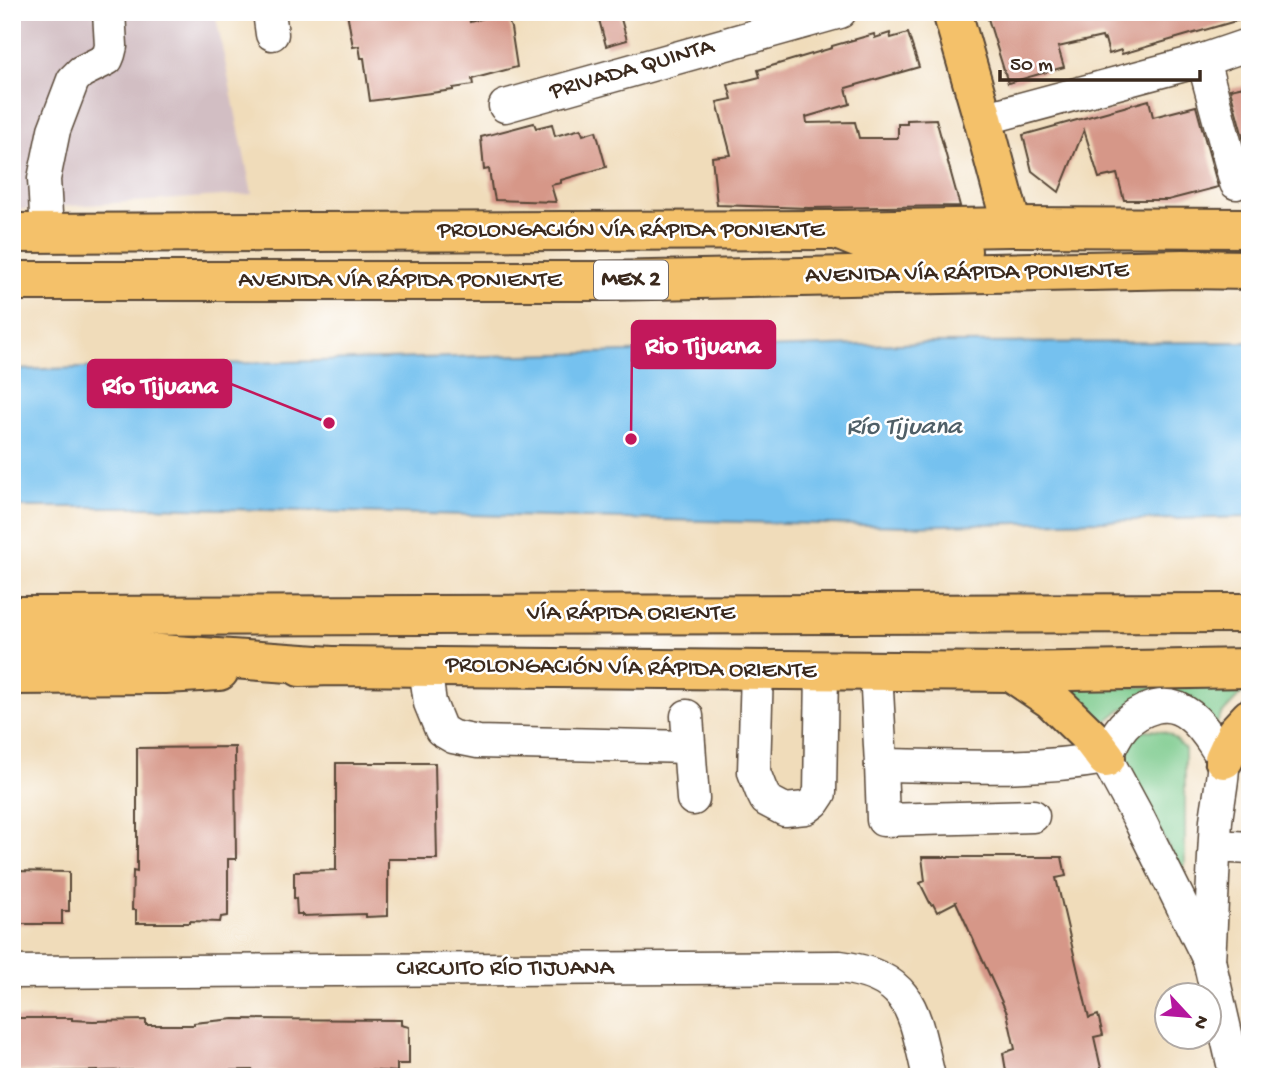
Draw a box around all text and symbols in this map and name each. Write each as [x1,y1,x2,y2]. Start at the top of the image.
street label: PRIVADA QUINTA [546,32,719,108]
scale bar [1000,38,1199,82]
text: 50 m [1010,54,1053,79]
street label: PROLONGACIÓN VÍA RÁPIDA PONIENTE [436,217,826,246]
street label: AVENIDA VÍA RÁPIDA PONIENTE [805,257,1130,291]
road number: MEX 2 [594,260,668,300]
street label: AVENIDA VÍA RÁPIDA PONIENTE [238,267,563,296]
callout: Rio Tijuana [632,321,775,368]
text: Rio Tijuana [644,333,762,364]
callout: Río Tijuana [88,360,231,407]
text: Río Tijuana [101,373,219,404]
water label: Río Tijuana [846,413,963,444]
street label: VÍA RÁPIDA ORIENTE [526,600,736,629]
street label: PROLONGACIÓN VÍA RÁPIDA ORIENTE [444,651,818,687]
street label: CIRCUITO RÍO TIJUANA [396,955,616,984]
north arrow [1154,981,1224,1050]
text: N [1187,1011,1213,1033]

